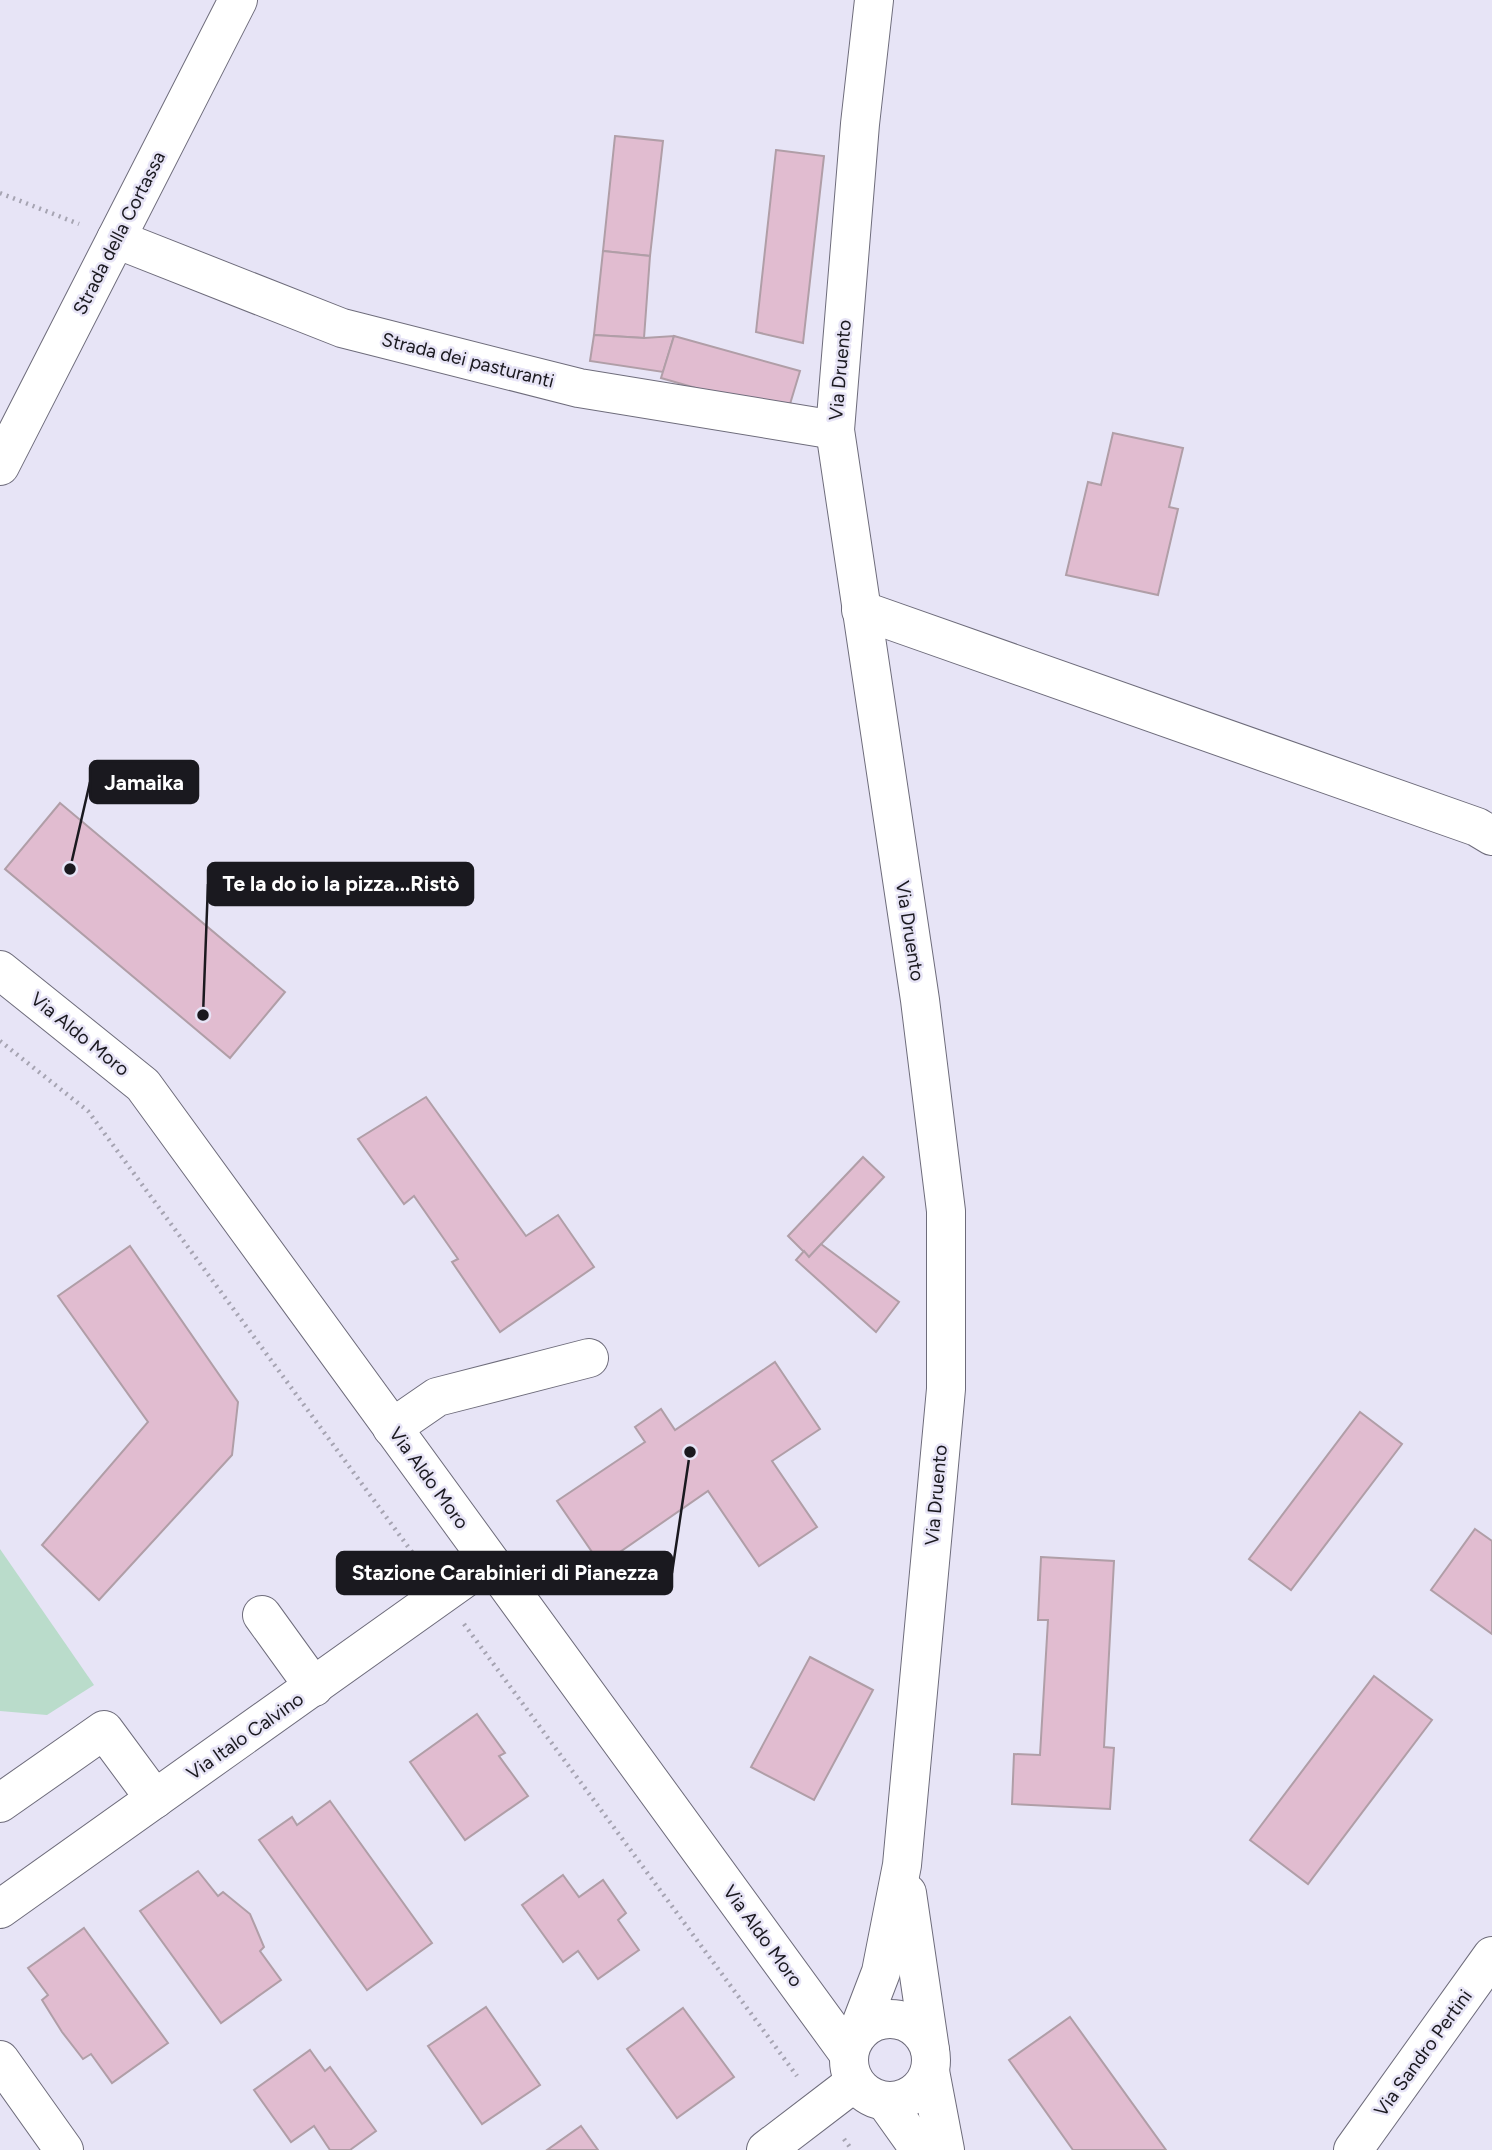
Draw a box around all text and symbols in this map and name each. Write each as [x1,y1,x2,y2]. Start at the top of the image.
street label: Strada della Cortassa [68,148,170,318]
street label: Via Druento [824,319,856,421]
street label: Strada dei pasturanti [379,327,557,393]
callout: Jamaika [90,761,198,803]
text: Jamaika [104,770,184,795]
callout: Te la do io la pizza...Ristò [208,863,473,905]
text: Te la do io la pizza...Ristò [223,871,459,896]
street label: Via Druento [891,879,929,983]
street label: Via Aldo Moro [26,987,134,1081]
street label: Via Aldo Moro [384,1423,474,1533]
street label: Via Druento [920,1444,952,1546]
callout: Stazione Carabinieri di Pianezza [337,1552,672,1594]
text: Stazione Carabinieri di Pianezza [352,1560,658,1585]
street label: Via Italo Calvino [182,1687,308,1785]
street label: Via Aldo Moro [718,1881,808,1991]
street label: Via Sandro Pertini [1369,1985,1477,2121]

